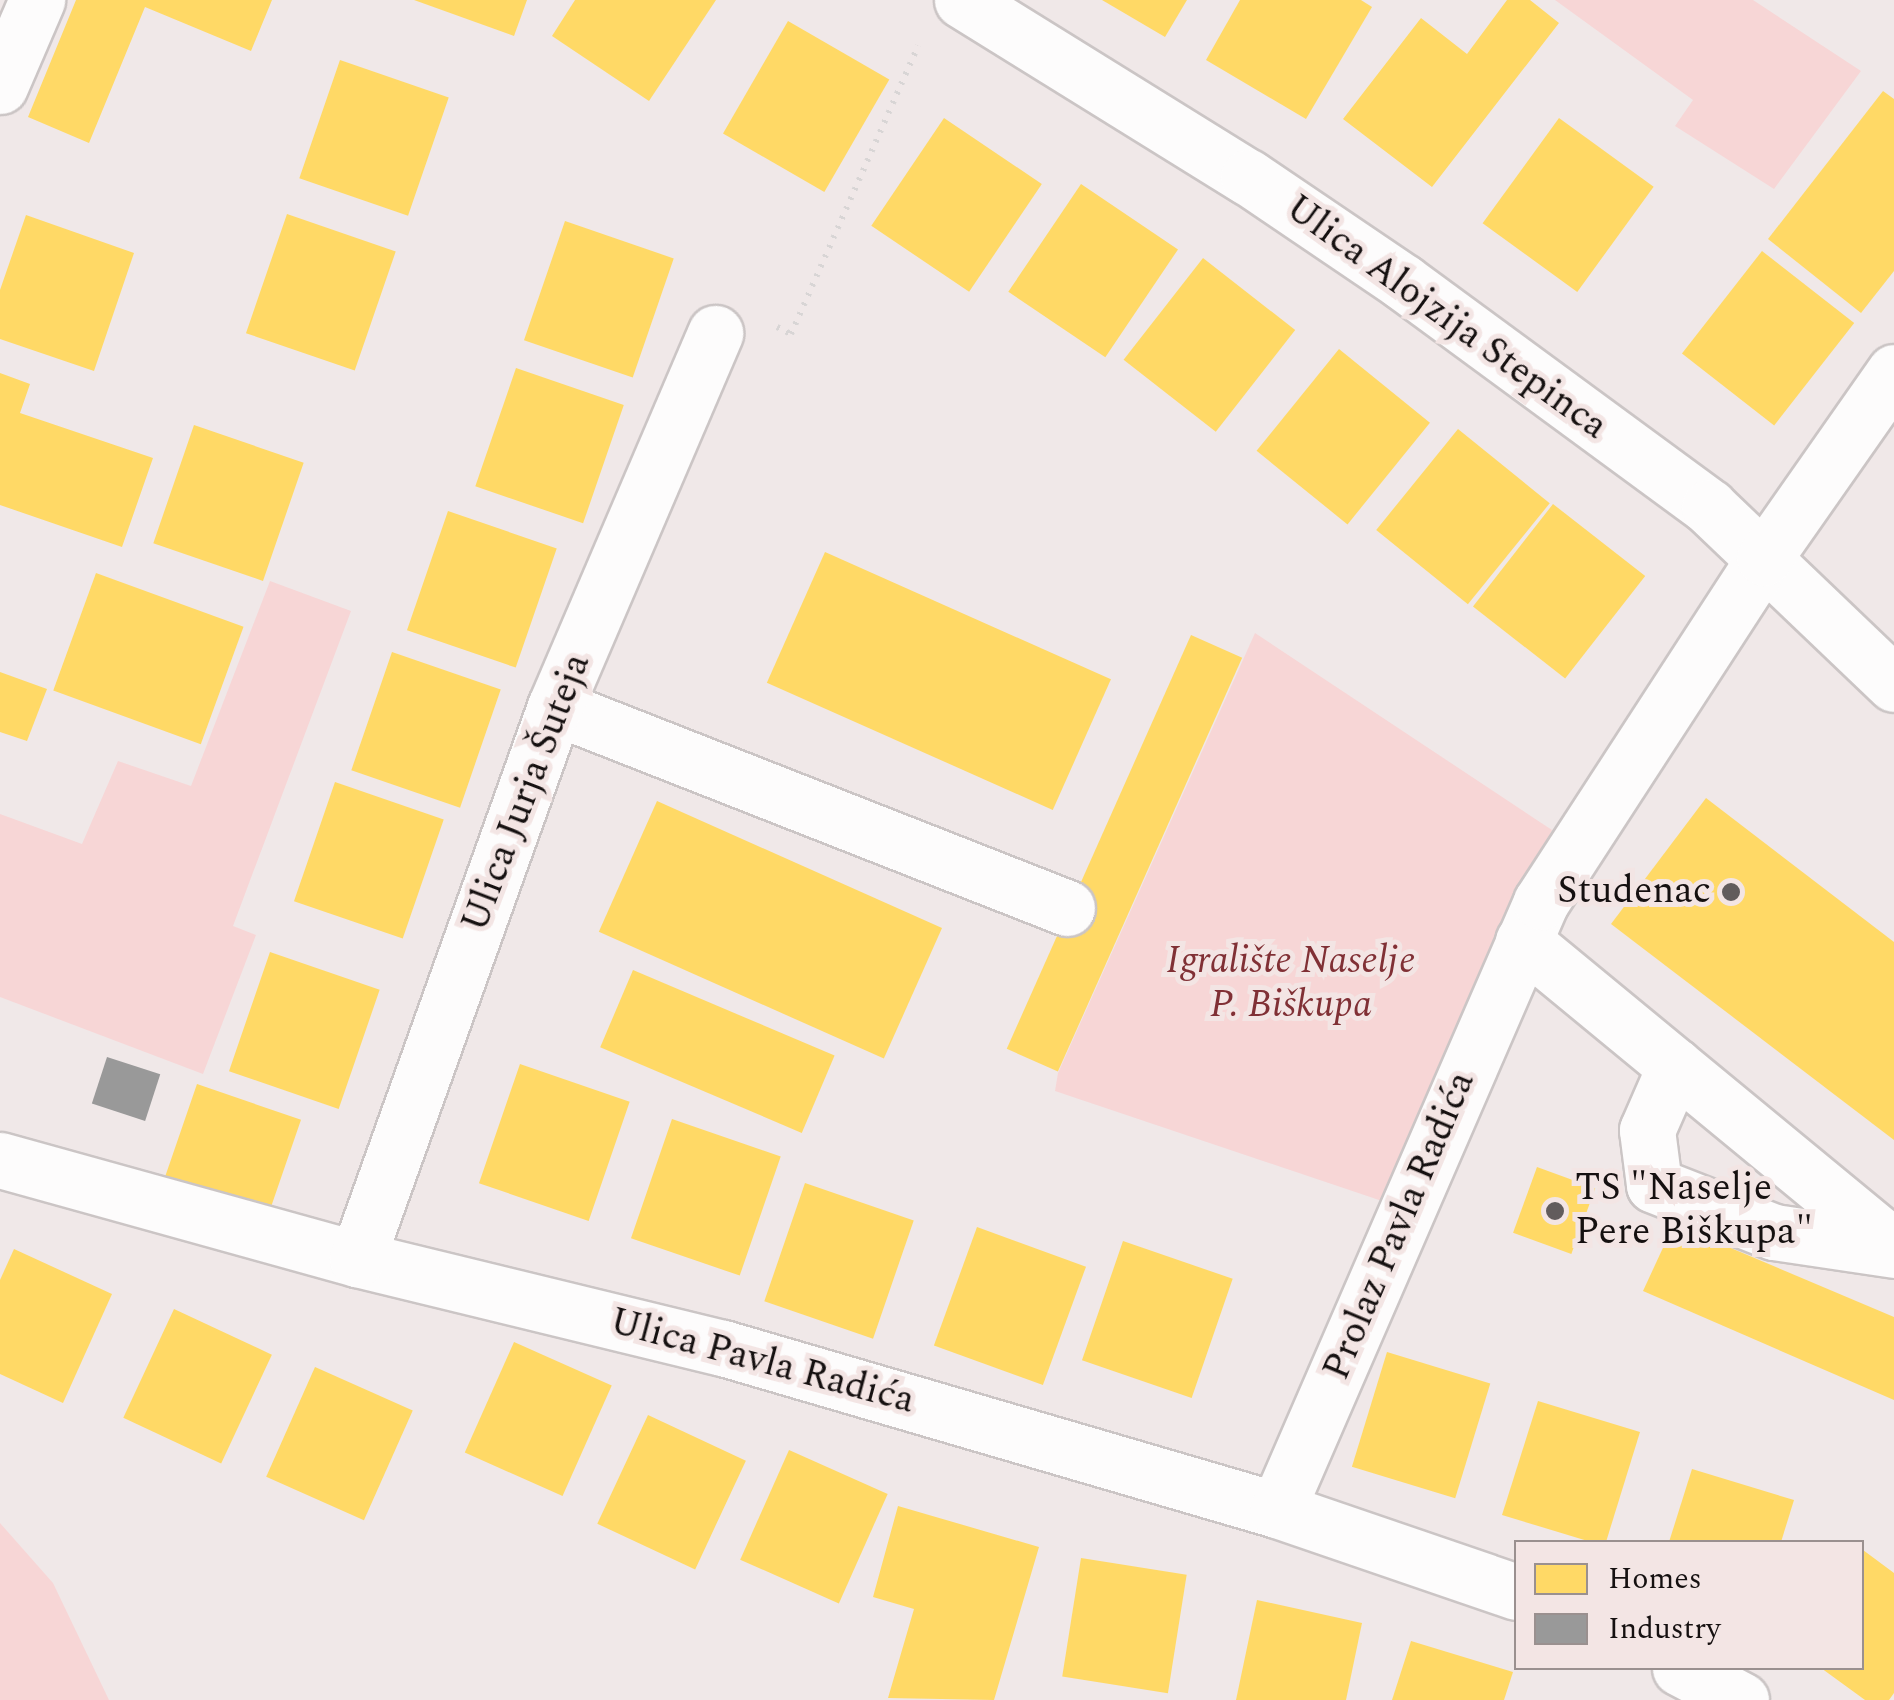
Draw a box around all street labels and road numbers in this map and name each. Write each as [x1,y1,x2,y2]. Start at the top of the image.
street label: Ulica Alojzija Stepinca [1276,186,1616,450]
street label: Ulica Jurja Šuteja [453,647,601,939]
street label: Prolaz Pavla Radića [1314,1065,1486,1387]
street label: Ulica Pavla Radića [605,1299,919,1425]

